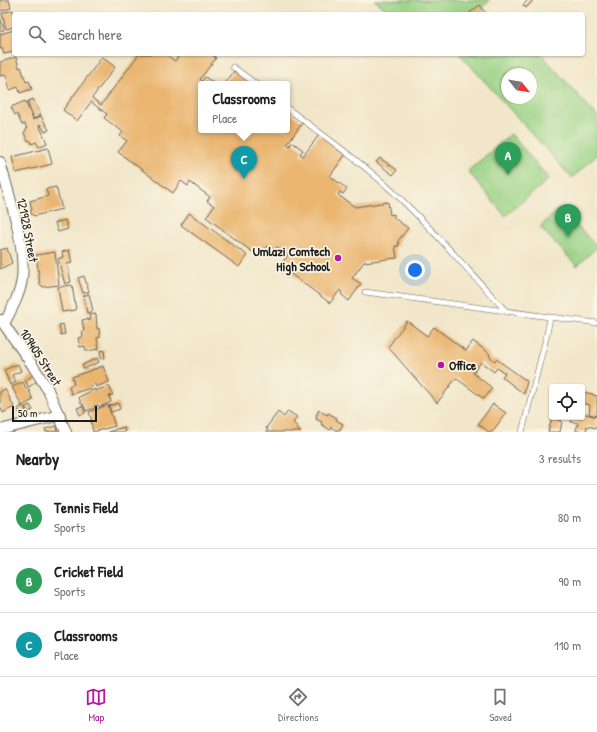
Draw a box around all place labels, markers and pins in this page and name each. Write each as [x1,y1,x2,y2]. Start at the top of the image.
pin: A [495,142,521,175]
pin: C [231,146,257,179]
pin: B [555,204,581,237]
place label: Umlazi Comtech High School [253,242,331,276]
marker: Umlazi Comtech High School [333,253,343,263]
place label: Office [449,356,477,374]
marker: Office [436,360,446,370]

